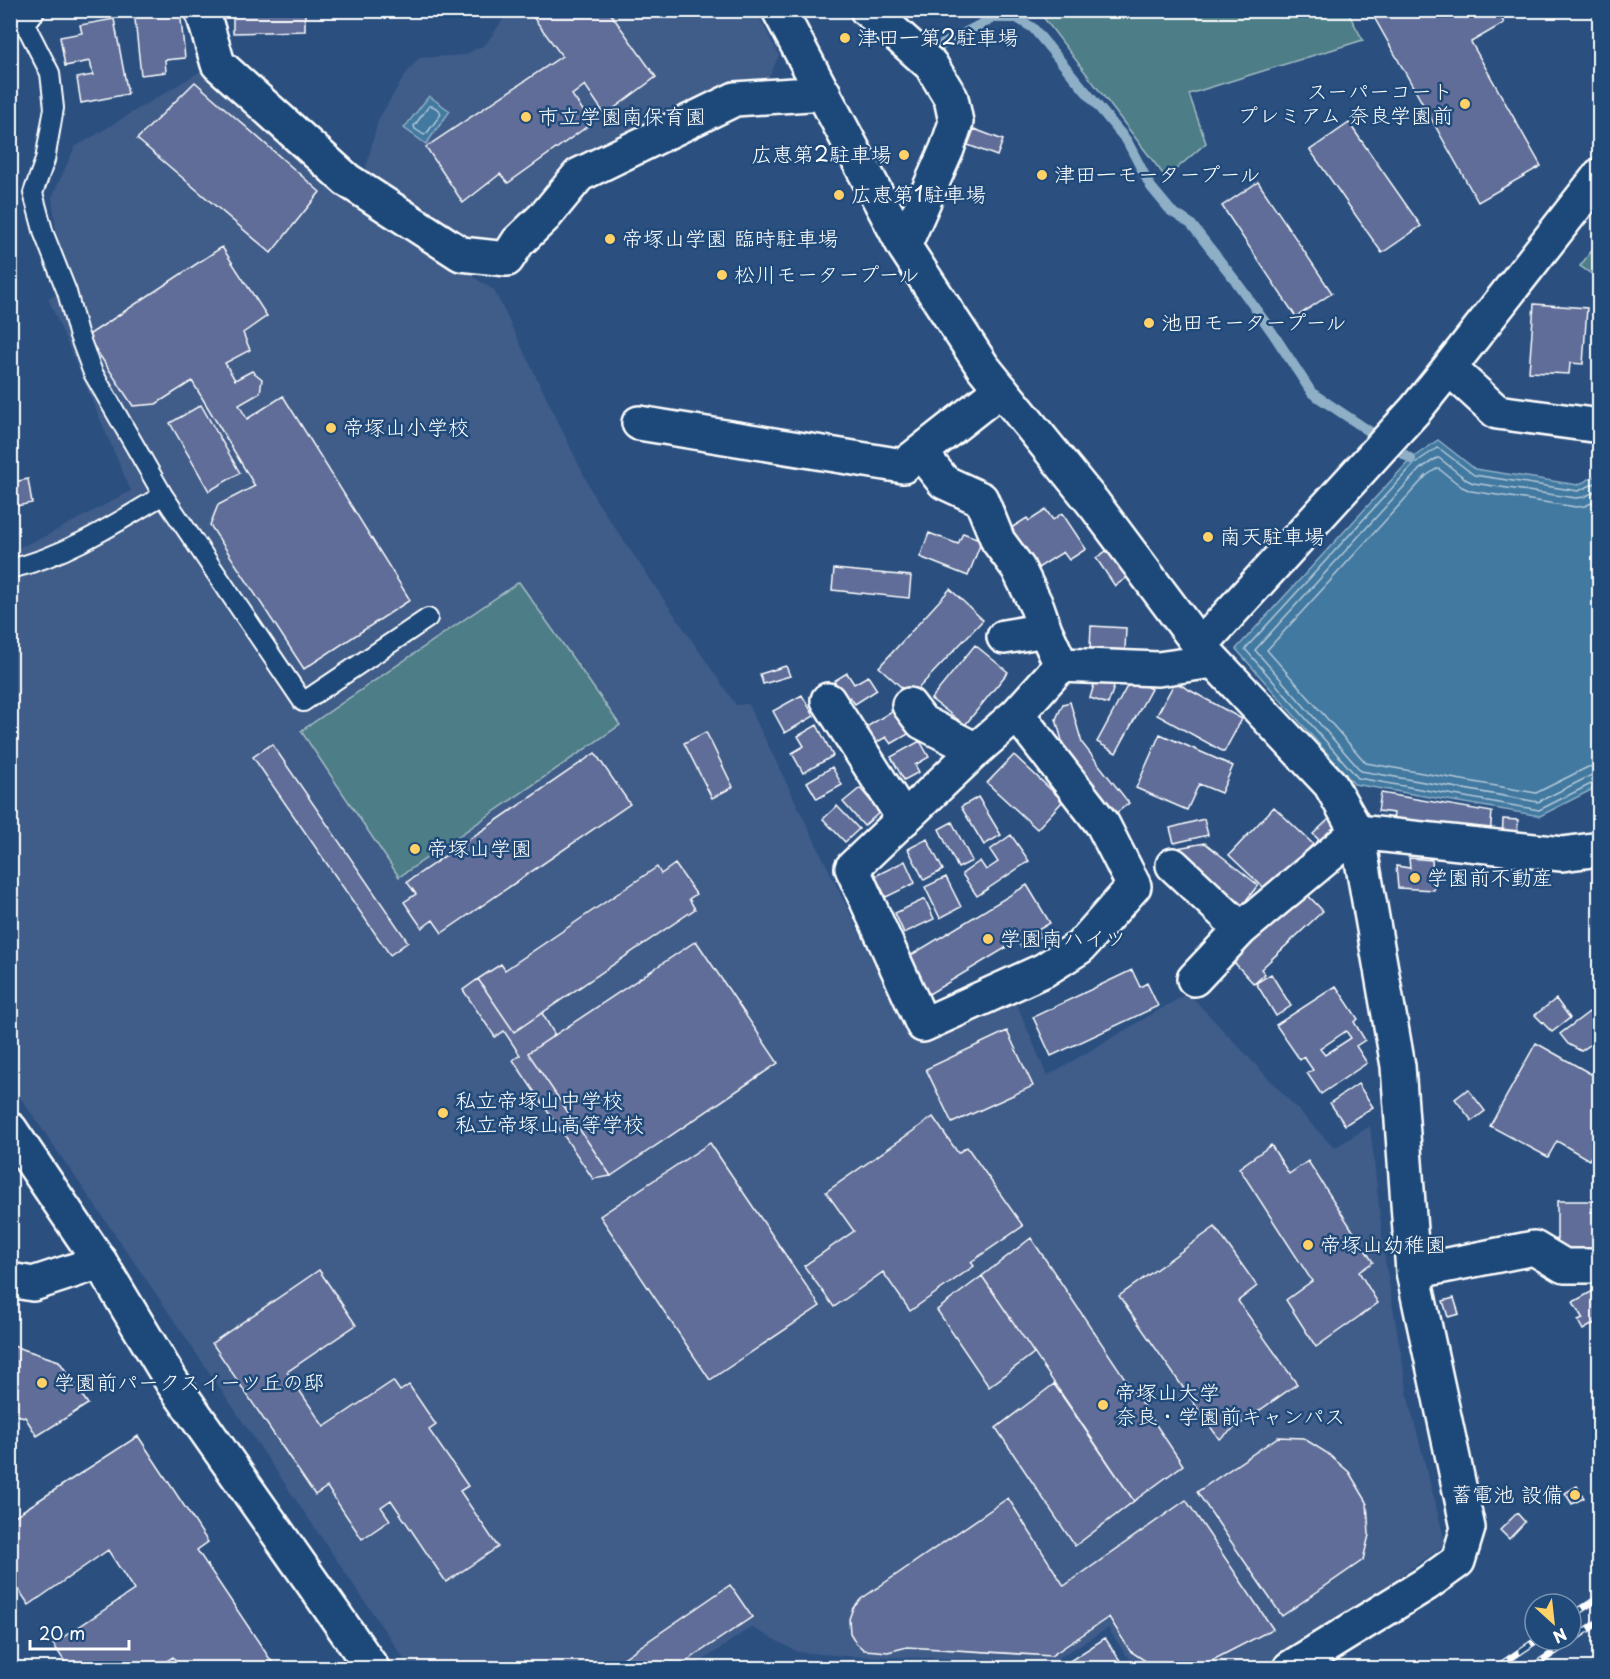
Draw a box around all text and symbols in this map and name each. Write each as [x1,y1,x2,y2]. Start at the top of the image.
place label: 津田一第2駐車場 [857,20,1019,52]
marker: 津田一第2駐車場 [838,31,852,45]
place label: スーパーコート プレミアム 奈良学園前 [1237,74,1453,130]
marker: スーパーコート プレミアム 奈良学園前 [1458,97,1472,111]
place label: 市立学園南保育園 [538,99,706,131]
marker: 市立学園南保育園 [519,110,533,124]
place label: 広恵第2駐車場 [751,137,892,169]
marker: 広恵第2駐車場 [897,148,911,162]
place label: 津田一モータープール [1054,157,1260,189]
marker: 津田一モータープール [1035,168,1049,182]
place label: 広恵第1駐車場 [851,177,986,209]
marker: 広恵第1駐車場 [832,188,846,202]
place label: 帝塚山学園 臨時駐車場 [622,221,839,253]
marker: 帝塚山学園 臨時駐車場 [603,232,617,246]
place label: 松川モータープール [734,257,919,289]
marker: 松川モータープール [715,268,729,282]
place label: 池田モータープール [1161,305,1346,337]
marker: 池田モータープール [1142,316,1156,330]
place label: 帝塚山小学校 [343,410,469,442]
marker: 帝塚山小学校 [324,421,338,435]
place label: 南天駐車場 [1220,519,1325,551]
marker: 南天駐車場 [1201,530,1215,544]
place label: 帝塚山学園 [427,831,532,863]
marker: 帝塚山学園 [408,842,422,856]
place label: 学園前不動産 [1427,860,1553,892]
marker: 学園前不動産 [1408,871,1422,885]
place label: 学園南ハイツ [1000,921,1126,953]
marker: 学園南ハイツ [981,932,995,946]
place label: 私立帝塚山中学校 私立帝塚山高等学校 [455,1083,644,1139]
marker: 私立帝塚山中学校 私立帝塚山高等学校 [436,1106,450,1120]
place label: 帝塚山幼稚園 [1320,1227,1446,1259]
marker: 帝塚山幼稚園 [1301,1238,1315,1252]
place label: 学園前パークスイーツ丘の邸 [54,1365,324,1397]
place label: 帝塚山大学 奈良・学園前キャンパス [1115,1375,1345,1431]
marker: 学園前パークスイーツ丘の邸 [35,1376,49,1390]
marker: 帝塚山大学 奈良・学園前キャンパス [1096,1398,1110,1412]
place label: 蓄電池 設備 [1451,1477,1563,1509]
marker: 蓄電池 設備 [1568,1488,1582,1502]
north arrow [1523,1592,1583,1652]
scale bar [30,1613,129,1651]
text: 20 m [39,1619,85,1646]
text: N [1549,1623,1571,1650]

